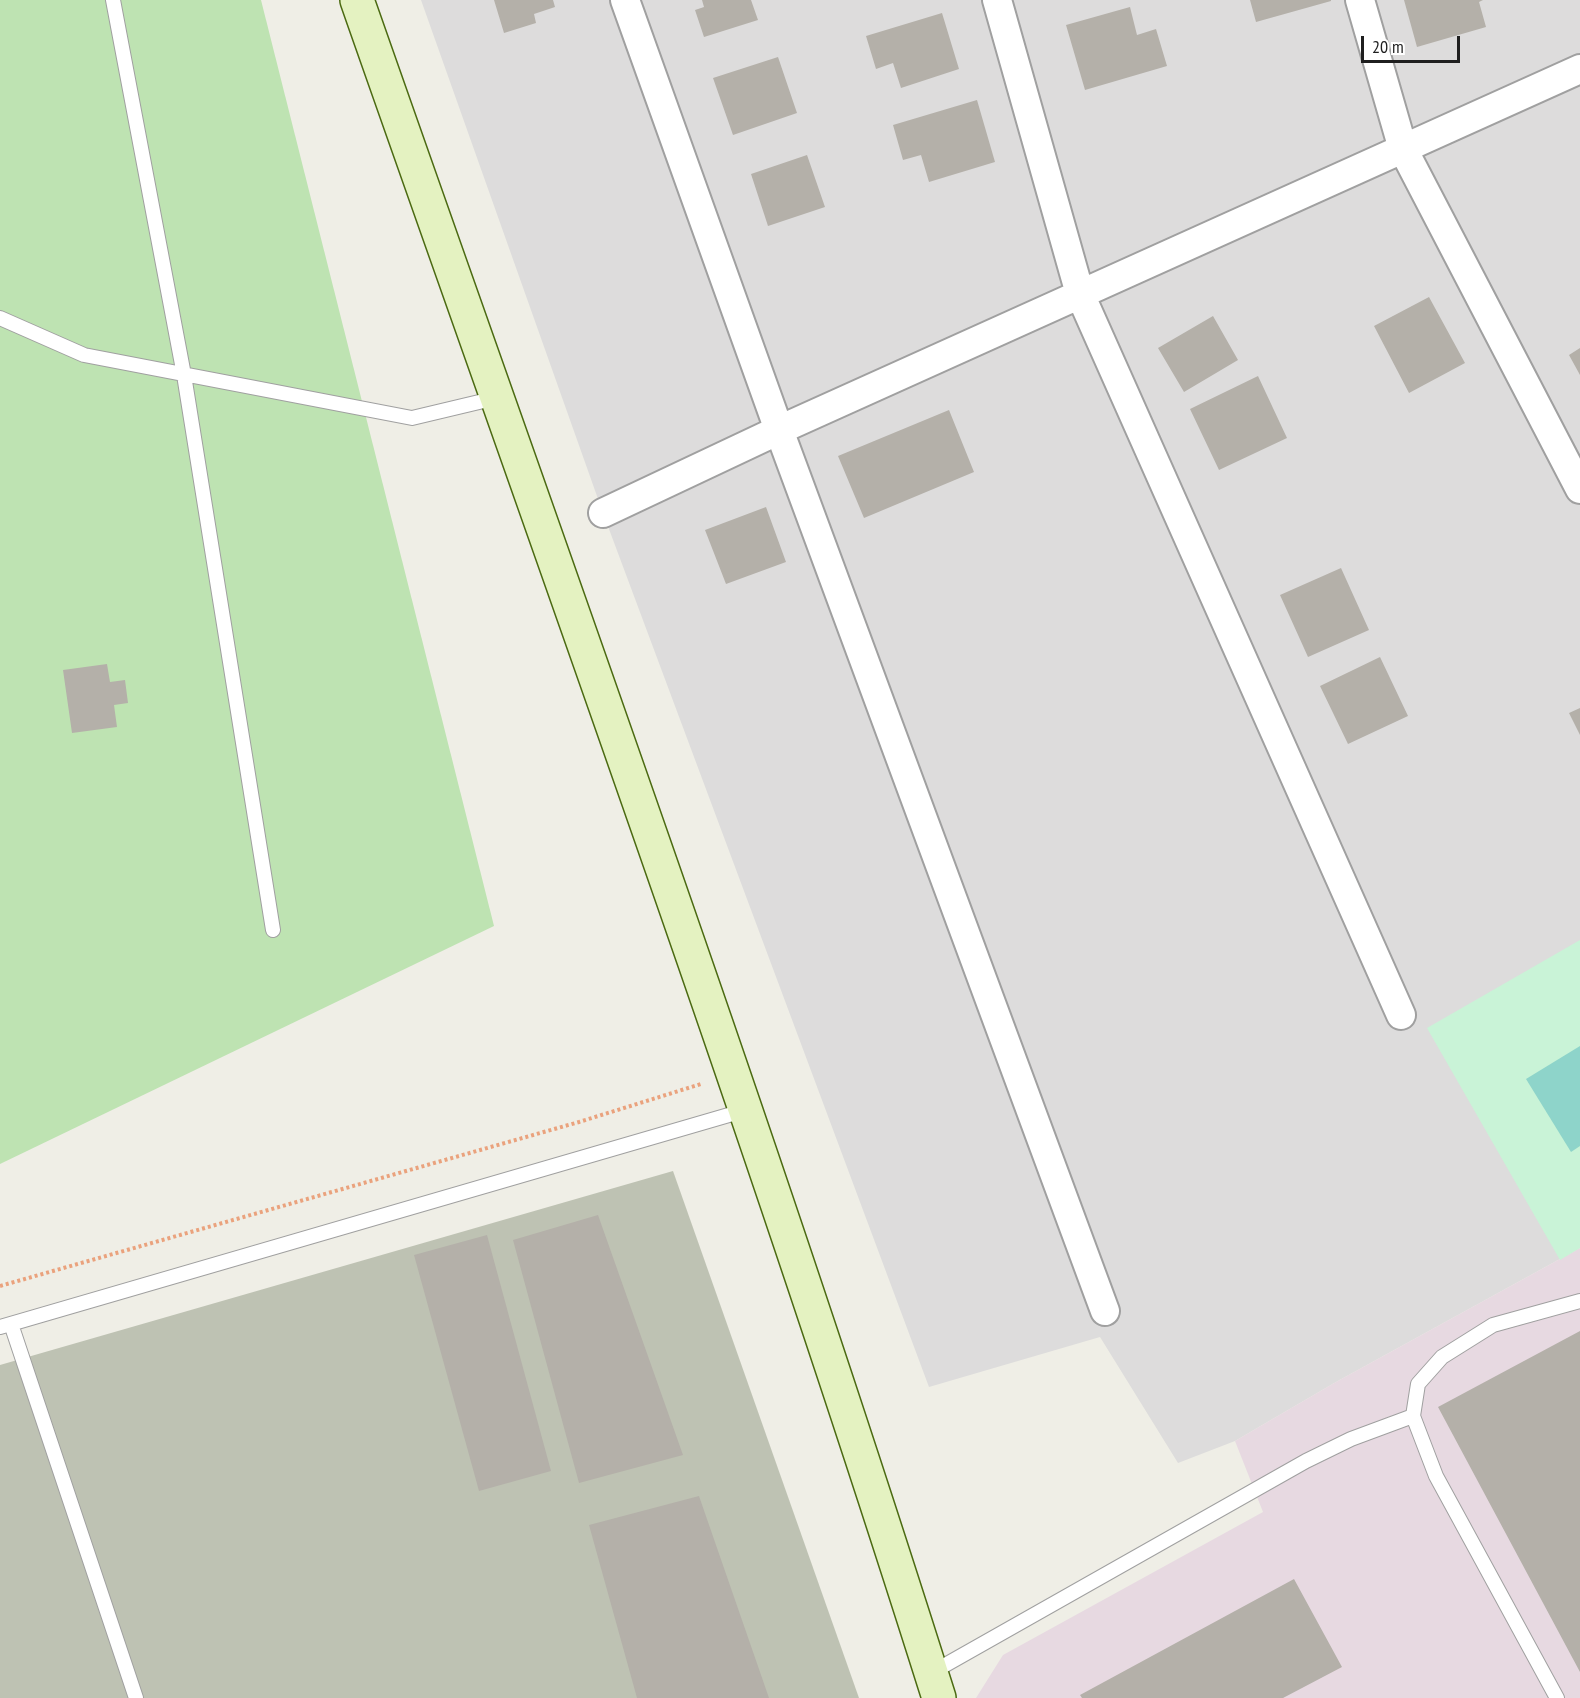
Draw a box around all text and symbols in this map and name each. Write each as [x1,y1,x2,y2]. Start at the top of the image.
scale bar [1364,24,1463,62]
text: 20 m [1372,35,1404,58]

